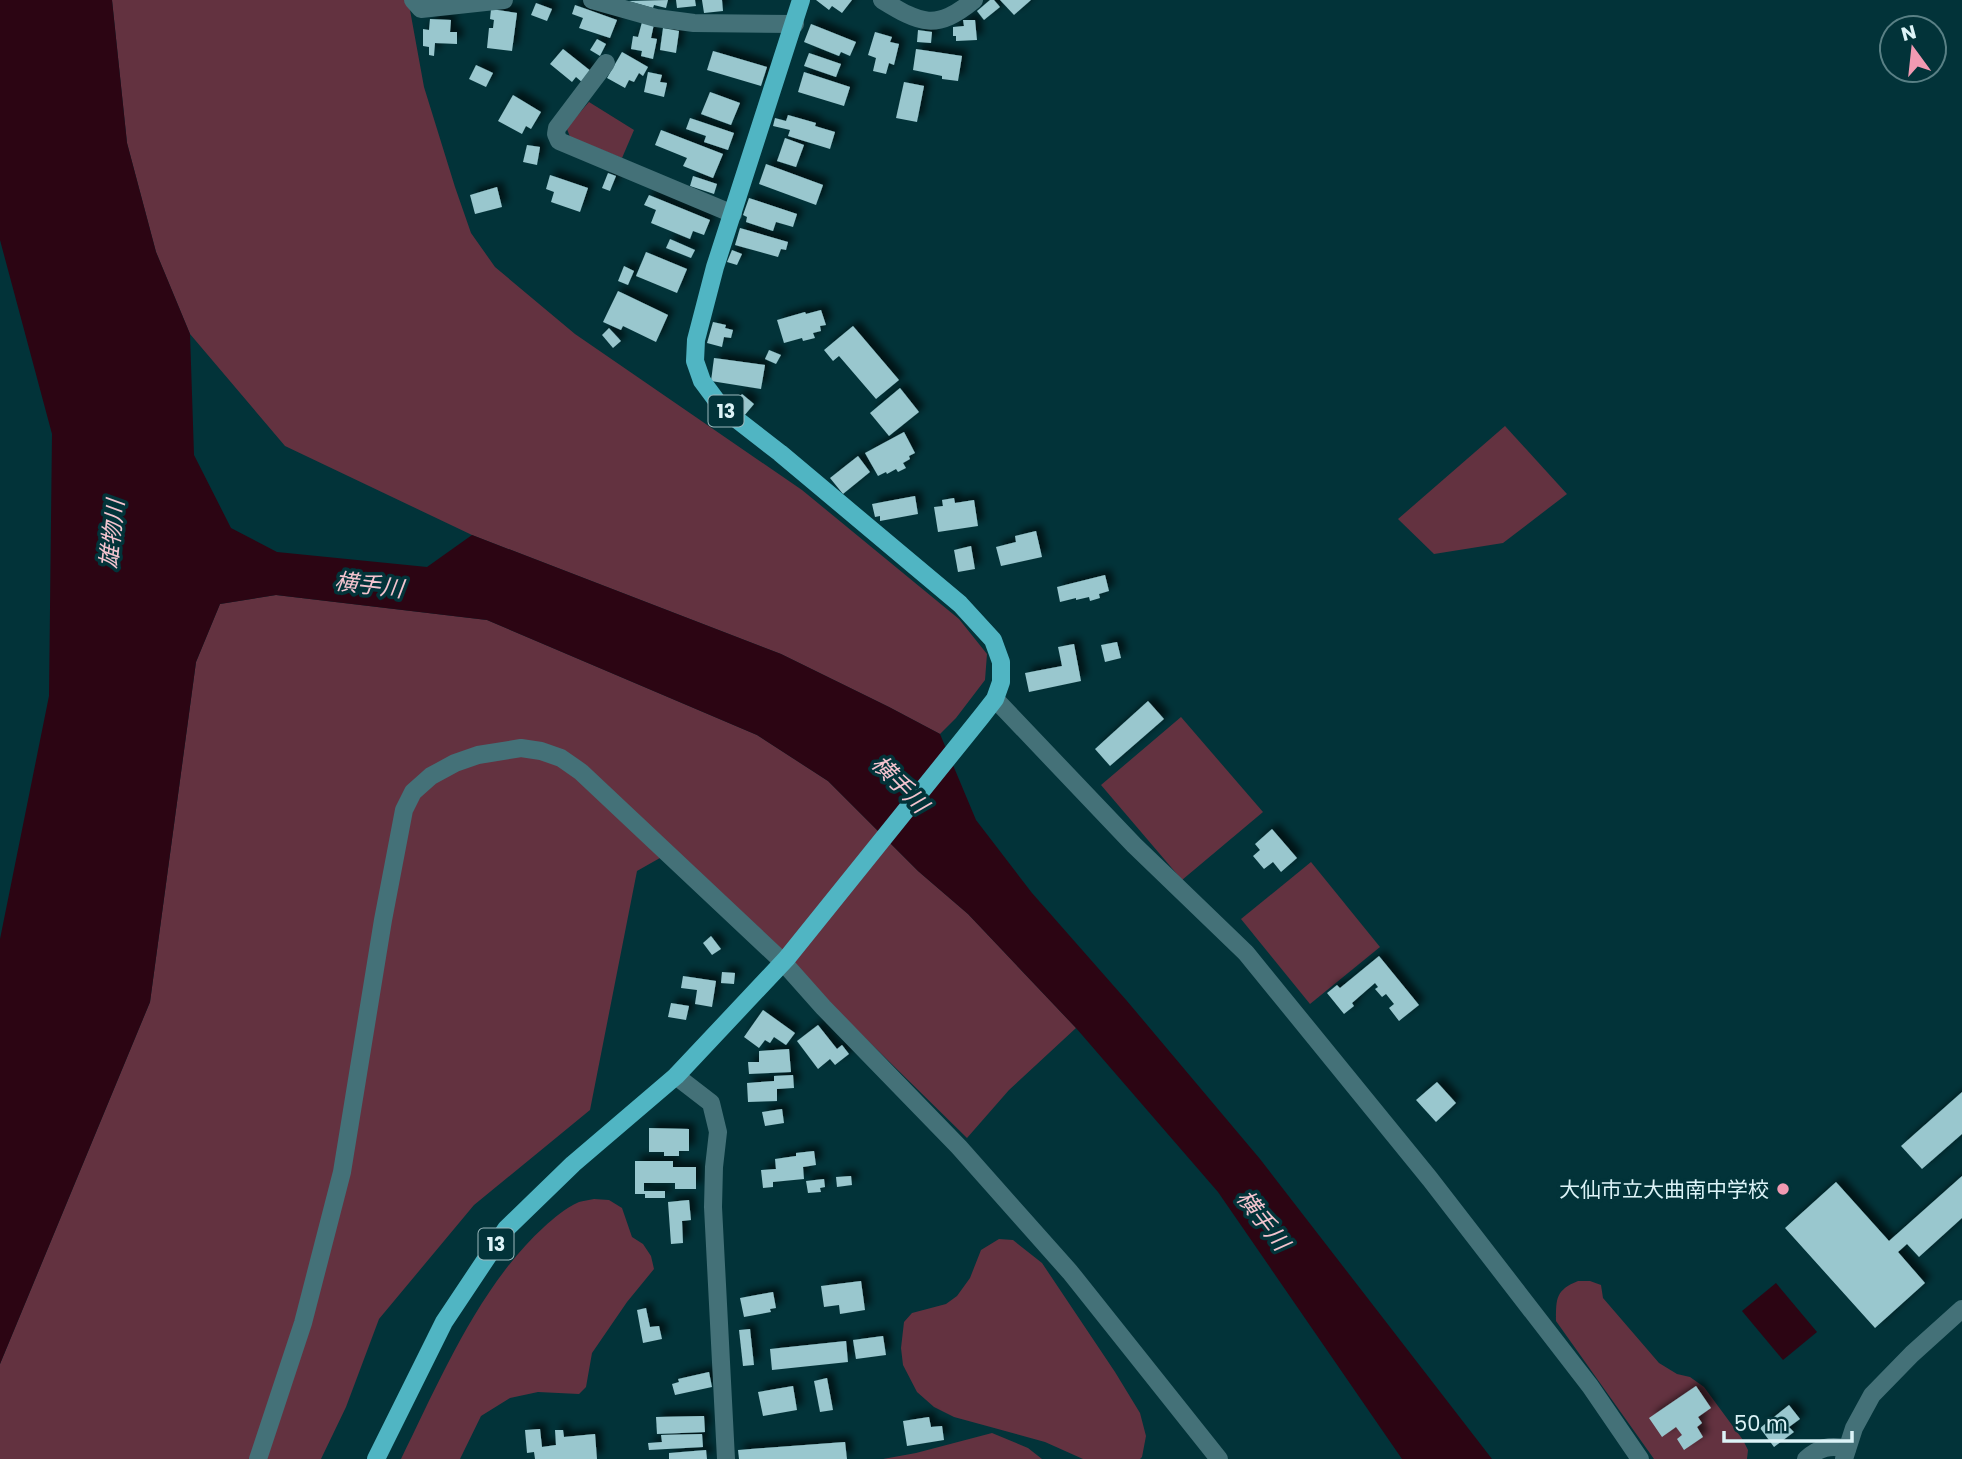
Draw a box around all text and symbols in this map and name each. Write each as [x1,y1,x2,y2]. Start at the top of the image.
north arrow [1878,14,1948,84]
text: N [1898,18,1919,48]
road number: 13 [708,396,744,426]
water label: 雄物川 [92,495,132,570]
water label: 横手川 [333,565,408,605]
water label: 横手川 [865,748,938,822]
place label: 大仙市立大曲南中学校 [1559,1175,1769,1204]
marker: 大仙市立大曲南中学校 [1775,1181,1791,1197]
water label: 横手川 [1229,1183,1299,1259]
road number: 13 [478,1228,514,1260]
scale bar [1724,1400,1852,1444]
text: 50 m [1734,1409,1788,1438]

